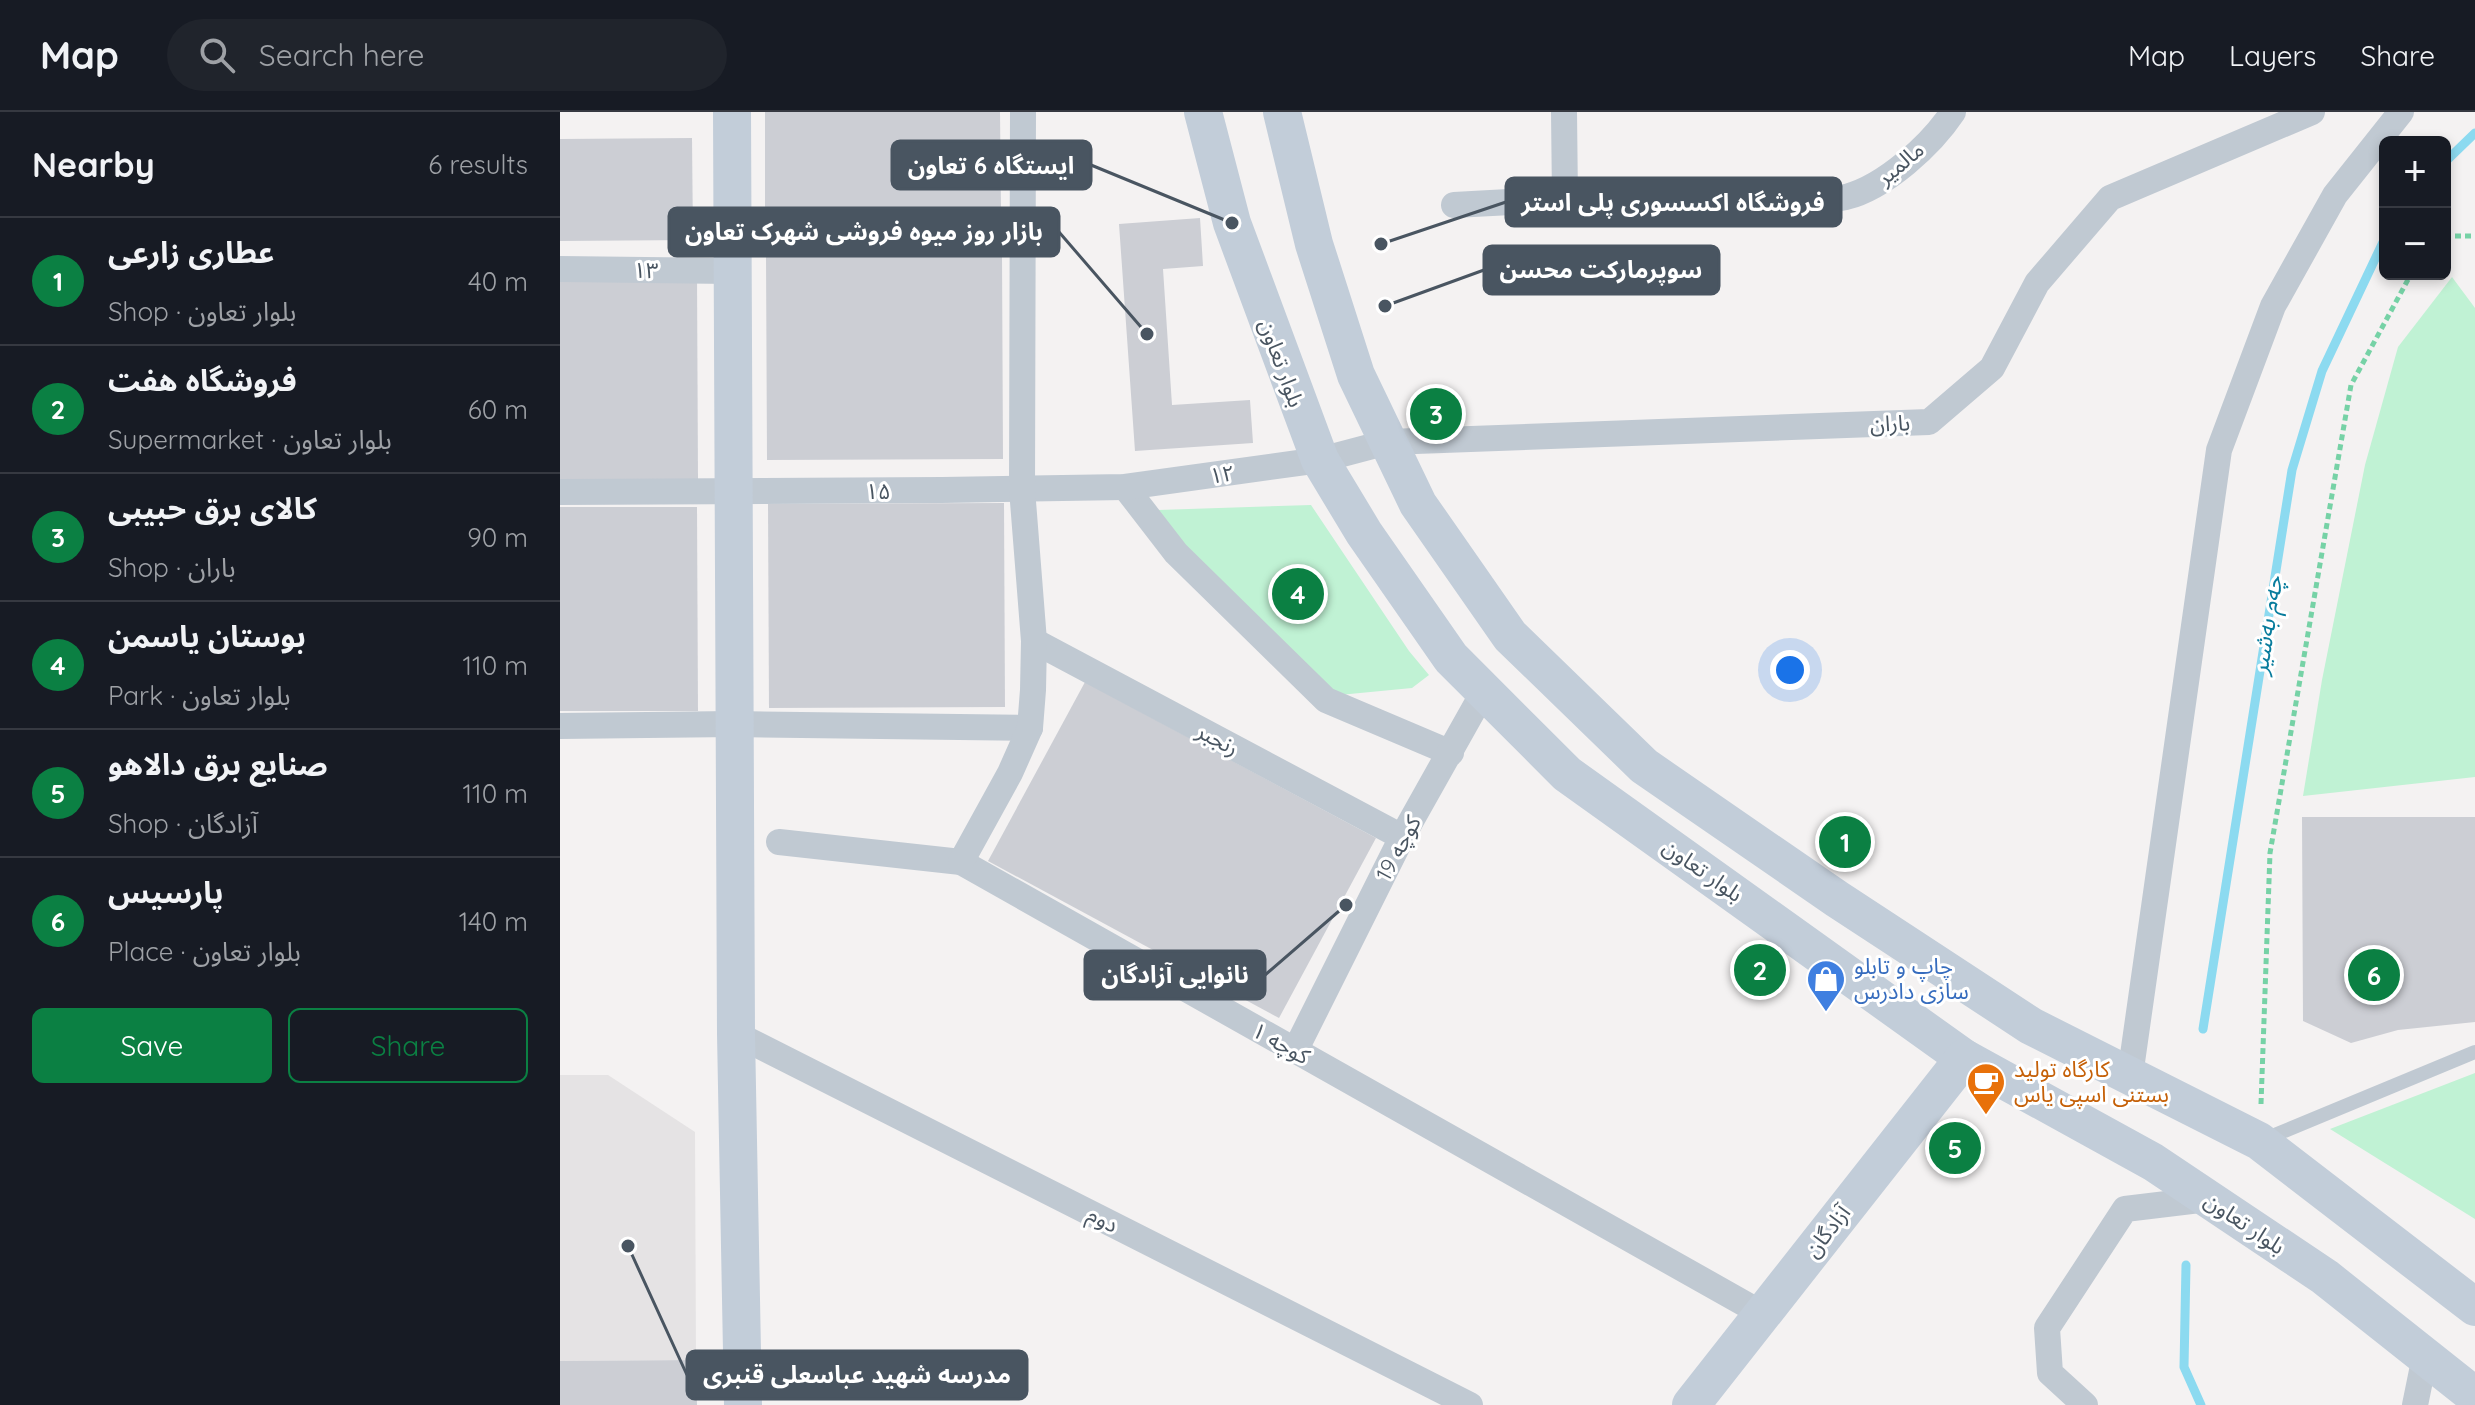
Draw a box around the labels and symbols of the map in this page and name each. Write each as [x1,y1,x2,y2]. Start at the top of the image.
street label: مالمیر [1870,135,1929,192]
callout: ایستگاه 6 تعاون [892,141,1091,189]
text: ایستگاه 6 تعاون [908,150,1074,180]
callout: فروشگاه اکسسوری پلی استر [1506,178,1841,226]
text: فروشگاه اکسسوری پلی استر [1520,187,1825,219]
callout: بازار روز میوه فروشی شهرک تعاون [669,208,1059,256]
text: بازار روز میوه فروشی شهرک تعاون [685,216,1043,246]
callout: سوپرمارکت محسن [1484,246,1719,294]
text: سوپرمارکت محسن [1500,254,1702,286]
street label: ۱۳ [633,256,659,284]
street label: بلوار تعاون [1253,315,1311,411]
pin: 3 [1410,384,1462,444]
street label: باران [1869,408,1911,438]
street label: ۱۲ [1208,458,1236,490]
street label: ۱۵ [865,477,891,505]
pin: 4 [1272,564,1324,624]
water label: چەم بەشیر [2243,573,2293,679]
your location [1770,650,1810,690]
street label: رنجبر [1191,716,1244,762]
street label: کوچه 19 [1369,810,1428,886]
pin: 1 [1819,812,1871,872]
street label: بلوار تعاون [1657,832,1749,908]
pin: 2 [1734,940,1786,1000]
pin: 6 [2348,945,2400,1005]
callout: نانوایی آزادگان [1085,951,1265,999]
place label: چاپ و تابلو سازی دادرس [1854,952,1969,1005]
shop icon: چاپ و تابلو سازی دادرس [1805,958,1847,1013]
text: نانوایی آزادگان [1101,959,1249,989]
street label: کوچه ۱ [1247,1016,1316,1072]
place label: کارگاه تولید بستنی اسپی یاس [2014,1055,2169,1109]
cafe icon: کارگاه تولید بستنی اسپی یاس [1965,1061,2007,1116]
pin: 5 [1929,1118,1981,1178]
street label: بلوار تعاون [2199,1186,2291,1260]
street label: آزادگان [1798,1198,1857,1263]
street label: دوم [1081,1199,1123,1241]
callout: مدرسه شهید عباسعلی قنبری [687,1351,1027,1399]
text: مدرسه شهید عباسعلی قنبری [703,1359,1011,1389]

